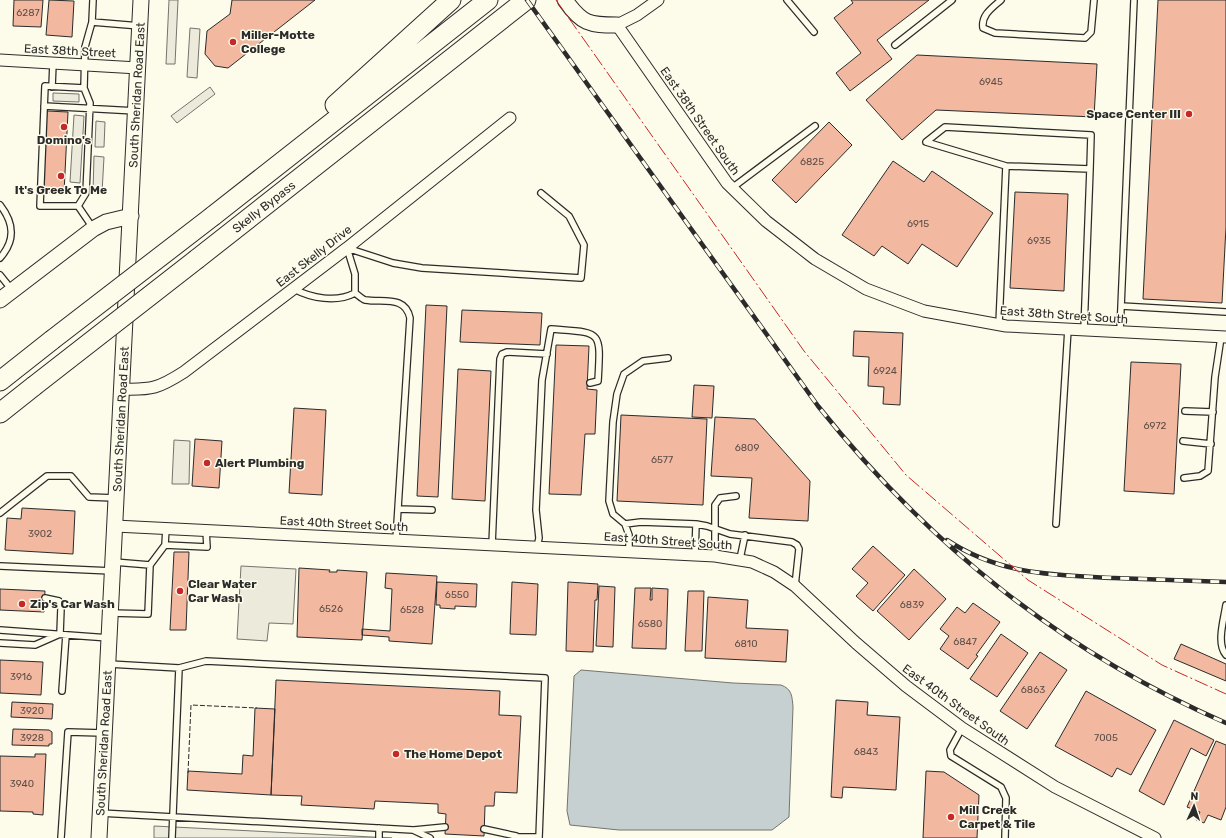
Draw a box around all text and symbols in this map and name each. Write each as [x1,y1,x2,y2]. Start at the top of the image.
house number: 6287 [16,7,40,19]
street label: South Sheridan Road East [126,22,148,168]
place label: Miller-Motte College [241,28,315,56]
marker: Miller-Motte College [228,37,238,47]
street label: East 38th Street [24,42,117,60]
street label: East 38th Street South [657,64,743,178]
house number: 6945 [979,76,1003,88]
place label: Space Center III [1086,107,1181,121]
marker: Space Center III [1184,109,1194,119]
marker: Domino's [59,122,69,132]
place label: Domino's [37,133,92,147]
house number: 6825 [800,156,824,168]
marker: It's Greek To Me [56,171,66,181]
street label: Skelly Bypass [230,178,298,236]
place label: It's Greek To Me [15,183,107,197]
house number: 6915 [907,218,929,230]
street label: East Skelly Drive [274,222,355,290]
house number: 6935 [1027,235,1051,247]
street label: East 38th Street South [999,304,1129,326]
street label: South Sheridan Road East [110,346,132,492]
house number: 6924 [873,365,897,377]
house number: 6972 [1144,420,1167,432]
house number: 6809 [735,442,759,454]
house number: 6577 [651,454,673,466]
place label: Alert Plumbing [215,456,304,470]
marker: Alert Plumbing [202,458,212,468]
street label: East 40th Street South [279,514,409,534]
house number: 3902 [28,528,52,540]
street label: East 40th Street South [603,530,733,552]
place label: Clear Water Car Wash [188,577,257,605]
marker: Clear Water Car Wash [175,586,185,596]
house number: 6550 [445,589,469,601]
place label: Zip's Car Wash [30,597,115,611]
marker: Zip's Car Wash [17,599,27,609]
house number: 6839 [900,599,924,611]
house number: 6526 [319,603,343,615]
house number: 6528 [400,604,424,616]
house number: 6580 [638,618,662,630]
house number: 6847 [953,636,977,648]
house number: 6810 [734,638,758,650]
street label: East 40th Street South [900,661,1012,749]
street label: South Sheridan Road East [93,670,115,816]
house number: 3916 [10,671,32,683]
house number: 6863 [1021,684,1045,696]
house number: 3920 [20,705,44,717]
house number: 3928 [20,732,44,744]
house number: 7005 [1094,732,1118,744]
house number: 6843 [854,746,878,758]
place label: The Home Depot [404,747,502,761]
marker: The Home Depot [391,749,401,759]
house number: 3940 [10,778,34,790]
north arrow [1174,786,1214,826]
text: N [1190,790,1199,803]
place label: Mill Creek Carpet & Tile [959,803,1035,831]
marker: Mill Creek Carpet & Tile [946,812,956,822]

